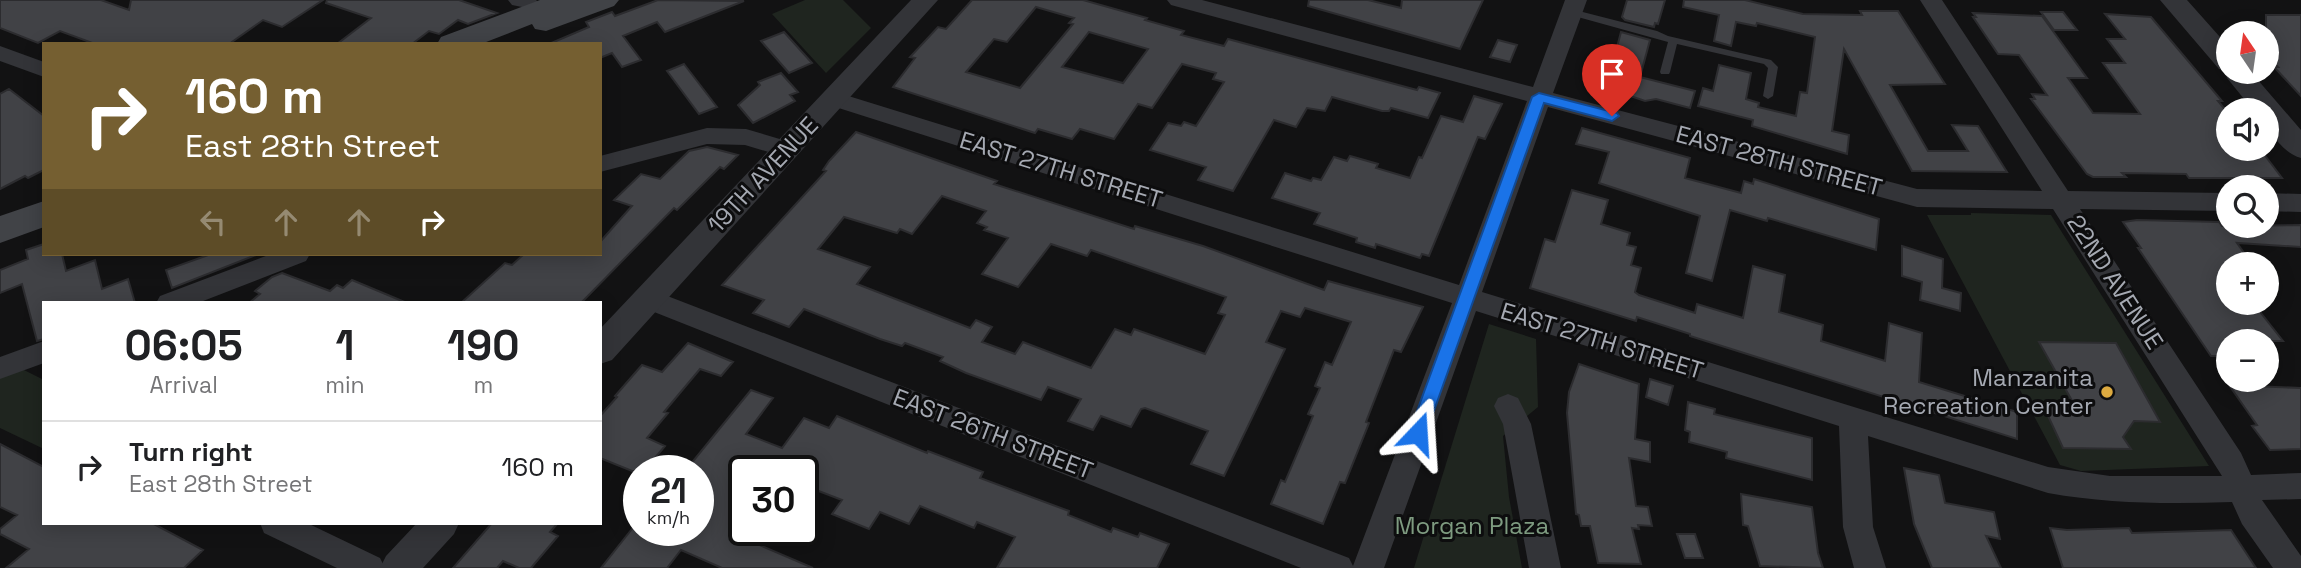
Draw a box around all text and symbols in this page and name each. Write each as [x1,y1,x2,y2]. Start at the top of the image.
north arrow [2216,21,2278,84]
map controls [2216,21,2279,392]
pin [1582,44,1642,116]
icon: arrive [1593,55,1631,93]
text: 160 m [185,65,323,127]
icon: right [70,70,161,161]
button: sound [2216,98,2279,161]
street label: 19TH AVENUE [701,110,824,239]
street label: EAST 28TH STREET [1673,118,1886,203]
street label: EAST 27TH STREET [956,124,1166,215]
text: East 28th Street [185,126,440,166]
button: search [2216,175,2279,238]
icon: left [194,203,232,241]
icon: ahead [267,203,305,241]
icon: ahead [340,203,378,241]
icon: right [413,203,451,241]
street label: 22ND AVENUE [2060,209,2170,355]
button: + [2216,252,2279,315]
street label: EAST 27TH STREET [1497,295,1707,386]
text: 06:05 [125,319,243,372]
text: 1 [335,319,354,372]
text: 190 [447,319,519,372]
button: − [2216,329,2279,392]
place label: Manzanita Recreation Center [1883,362,2093,421]
text: Arrival [149,370,218,400]
text: min [325,370,365,400]
text: m [473,370,493,400]
street label: EAST 26TH STREET [889,381,1098,486]
marker: Manzanita Recreation Center [2099,384,2115,400]
position arrow [1381,396,1455,470]
text: Turn right [129,435,253,469]
icon: right [70,448,108,486]
text: 160 m [502,450,574,484]
speed limit sign: 30 [728,455,819,546]
text: East 28th Street [129,469,313,499]
text: 21 [650,469,687,513]
text: km/h [647,506,690,529]
park label: Morgan Plaza [1395,510,1550,541]

